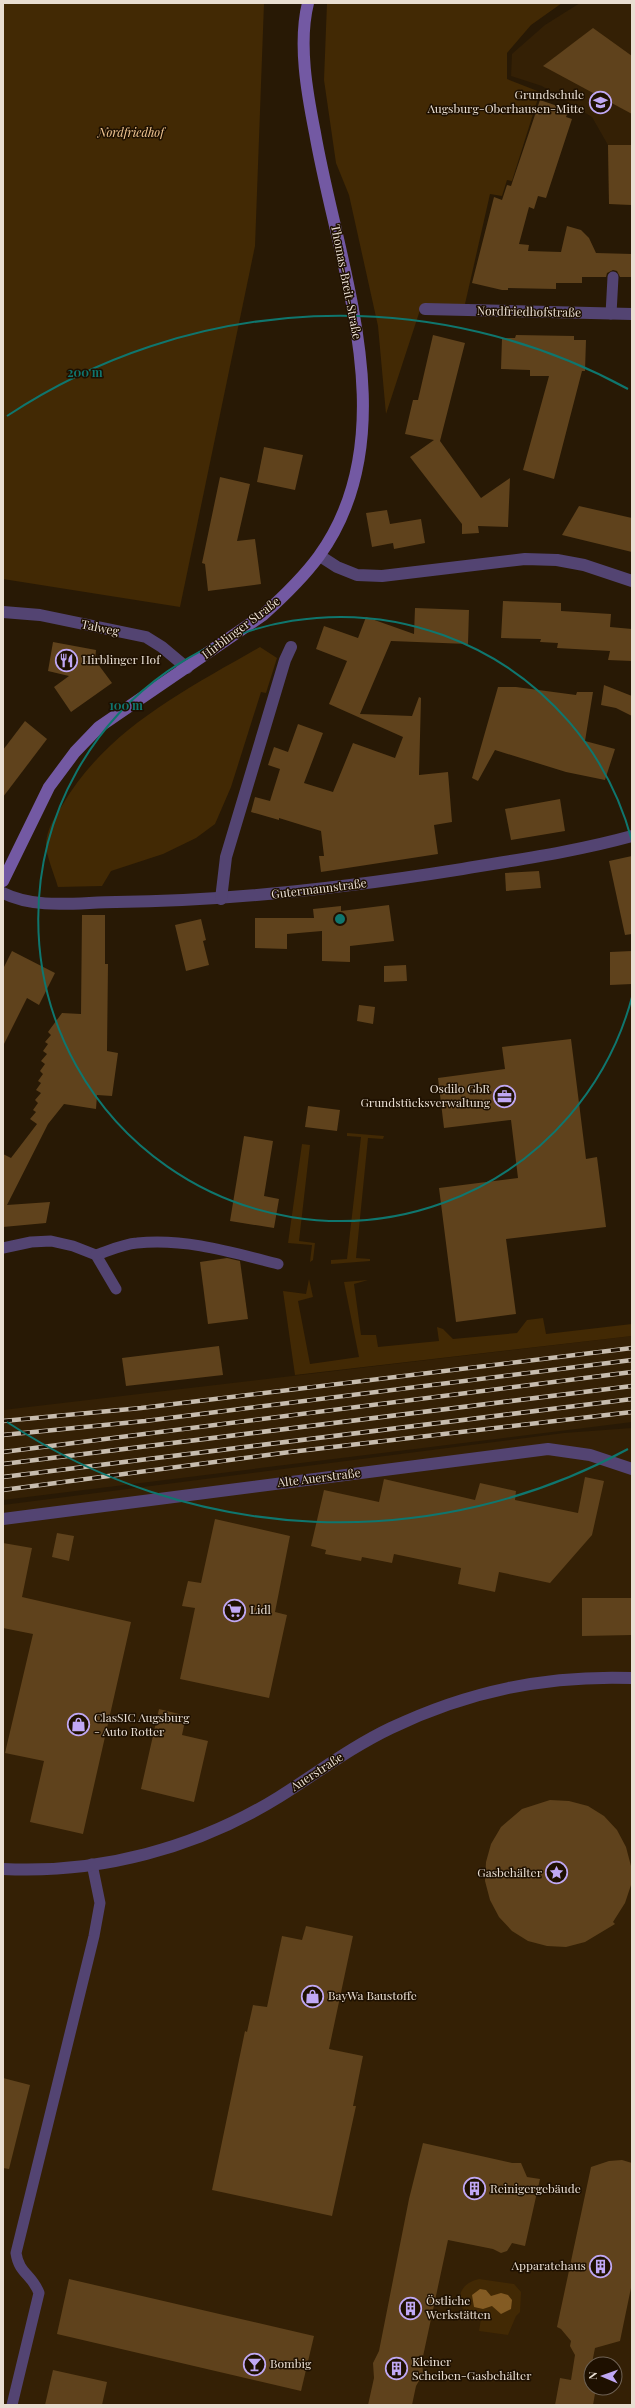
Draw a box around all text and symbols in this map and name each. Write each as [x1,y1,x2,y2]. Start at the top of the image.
place label: Grundschule Augsburg-Oberhausen-Mitte [427,86,584,116]
school or university icon: Grundschule Augsburg-Oberhausen-Mitte [587,89,613,115]
park label: Nordfriedhof [97,124,166,140]
street label: Thomas-Breit-Straße [328,223,366,341]
street label: Nordfriedhofstraße [477,302,581,320]
text: 200 m [67,364,103,380]
street label: Hirblinger Straße [198,593,283,662]
street label: Talweg [80,615,121,639]
restaurant icon: Hirblinger Hof [53,647,79,673]
place label: Hirblinger Hof [82,651,161,667]
text: 100 m [109,697,143,713]
street label: Gutermannstraße [270,874,368,902]
centre of rings [333,912,347,926]
place label: Osdilo GbR Grundstücksverwaltung [360,1080,491,1110]
office icon: Osdilo GbR Grundstücksverwaltung [492,1083,518,1109]
street label: Alte Auerstraße [275,1464,361,1490]
supermarket icon: Lidl [222,1597,248,1623]
place label: Lidl [250,1601,272,1617]
place label: ClasSIC Augsburg - Auto Rotter [94,1709,190,1739]
shop icon: ClasSIC Augsburg - Auto Rotter [66,1712,92,1738]
street label: Auerstraße [286,1748,346,1795]
place icon: Gasbehälter [544,1860,570,1886]
place label: Gasbehälter [477,1864,543,1880]
shop icon: BayWa Baustoffe [300,1983,326,2009]
place label: BayWa Baustoffe [328,1987,417,2003]
building icon: Reinigergebäude [461,2176,487,2202]
place label: Reinigergebäude [490,2180,581,2196]
building icon: Apparatehaus [588,2253,614,2279]
place label: Apparatehaus [511,2257,586,2273]
place label: Östliche Werkstätten [425,2292,491,2322]
building icon: Östliche Werkstätten [398,2295,424,2321]
bar icon: Bombig [241,2351,267,2377]
place label: Kleiner Scheiben-Gasbehälter [412,2353,532,2383]
place label: Bombig [270,2355,312,2371]
building icon: Kleiner Scheiben-Gasbehälter [384,2356,410,2382]
north arrow [583,2356,623,2396]
text: N [585,2371,600,2380]

